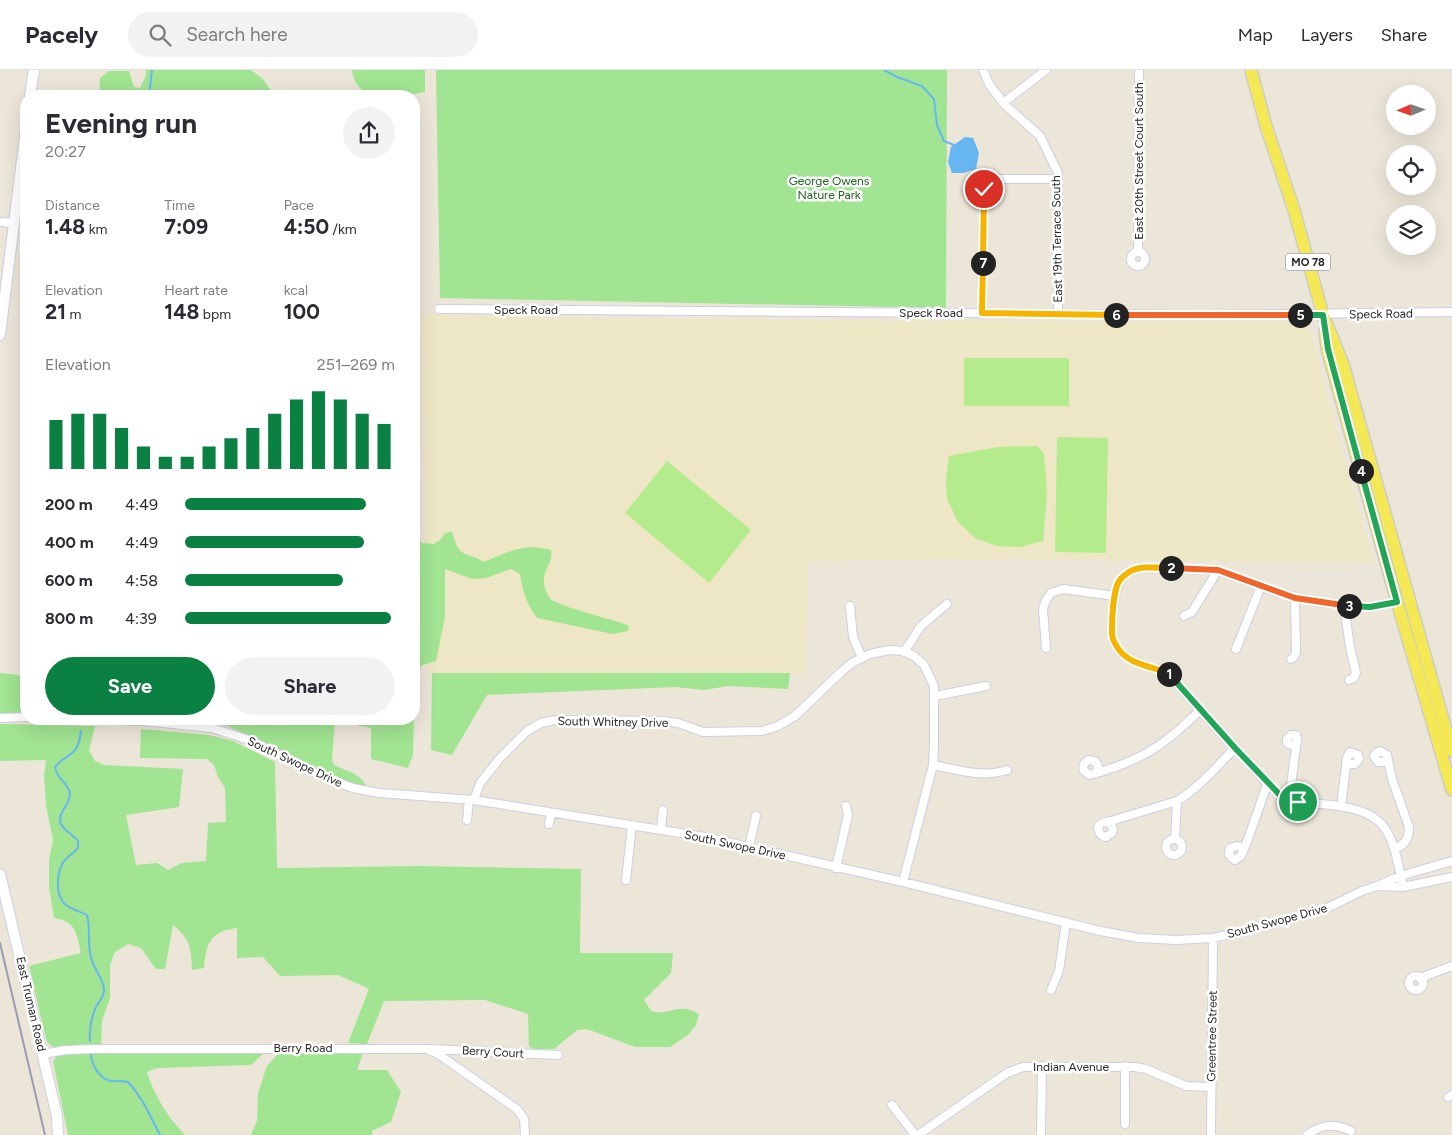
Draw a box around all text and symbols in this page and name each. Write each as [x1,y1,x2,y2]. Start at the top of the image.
search box [128,12,478,57]
text: Pacely [25,20,98,49]
icon: search [146,21,174,49]
text: Search here [186,23,288,46]
text: Map [1238,24,1273,46]
text: Layers [1301,24,1353,46]
text: Share [1381,24,1427,46]
street label: East 20th Street Court South [1132,82,1146,240]
north arrow [1386,85,1436,135]
map controls [1386,85,1436,255]
text: Evening run [45,106,197,140]
button: share [343,107,395,159]
text: 20:27 [45,142,86,161]
button: locate [1386,145,1436,195]
pin [963,168,1005,210]
park label: George Owens Nature Park [789,174,870,202]
icon: check [970,175,998,203]
street label: East 19th Terrace South [1049,175,1065,303]
text: Distance [45,197,100,214]
text: Time [164,197,195,214]
text: Pace [284,197,314,214]
button: layers [1386,205,1436,255]
text: 1.48 [45,214,85,239]
text: 7:09 [164,214,208,239]
text: 4:50 [284,214,329,239]
text: km [85,221,107,238]
text: /km [329,221,357,238]
pin: 7 [970,250,996,276]
road number: MO 78 [1286,253,1330,270]
text: 7 [980,255,987,272]
text: Elevation [45,282,103,299]
text: Heart rate [164,282,228,299]
text: kcal [284,282,308,299]
text: 21 [45,299,66,324]
text: 148 [164,299,199,324]
text: 100 [284,299,320,324]
pin: 6 [1104,302,1128,328]
pin: 5 [1288,302,1312,328]
street label: Speck Road [494,303,558,317]
text: m [66,306,81,323]
text: bpm [199,306,231,323]
street label: Speck Road [899,306,963,320]
street label: Speck Road [1349,306,1413,322]
text: 6 [1112,307,1121,324]
text: 5 [1296,307,1305,324]
text: Elevation [45,355,111,374]
text: 251–269 m [317,355,395,374]
pin: 4 [1348,458,1374,484]
text: 4 [1357,463,1366,480]
text: 200 m [45,495,93,514]
text: 4:49 [125,495,158,514]
text: 400 m [45,533,94,552]
text: 4:49 [125,533,158,552]
pin: 2 [1158,556,1184,580]
text: 2 [1167,560,1176,577]
text: 600 m [45,571,93,590]
text: 4:58 [125,571,158,590]
pin: 3 [1336,594,1362,618]
text: 3 [1346,598,1353,615]
text: 800 m [45,609,93,628]
text: 4:39 [125,609,157,628]
button: Save [45,657,215,715]
button: Share [225,657,395,715]
pin: 1 [1156,662,1182,686]
text: 1 [1167,666,1172,683]
street label: South Whitney Drive [557,714,669,730]
street label: South Swope Drive [245,734,345,790]
pin [1277,781,1319,823]
icon: arrive [1284,788,1312,816]
street label: South Swope Drive [683,827,787,863]
street label: South Swope Drive [1225,901,1329,941]
street label: East Truman Road [13,955,49,1053]
street label: Greentree Street [1204,990,1220,1082]
street label: Berry Road [274,1041,332,1055]
street label: Berry Court [462,1043,525,1061]
street label: Indian Avenue [1033,1060,1110,1074]

